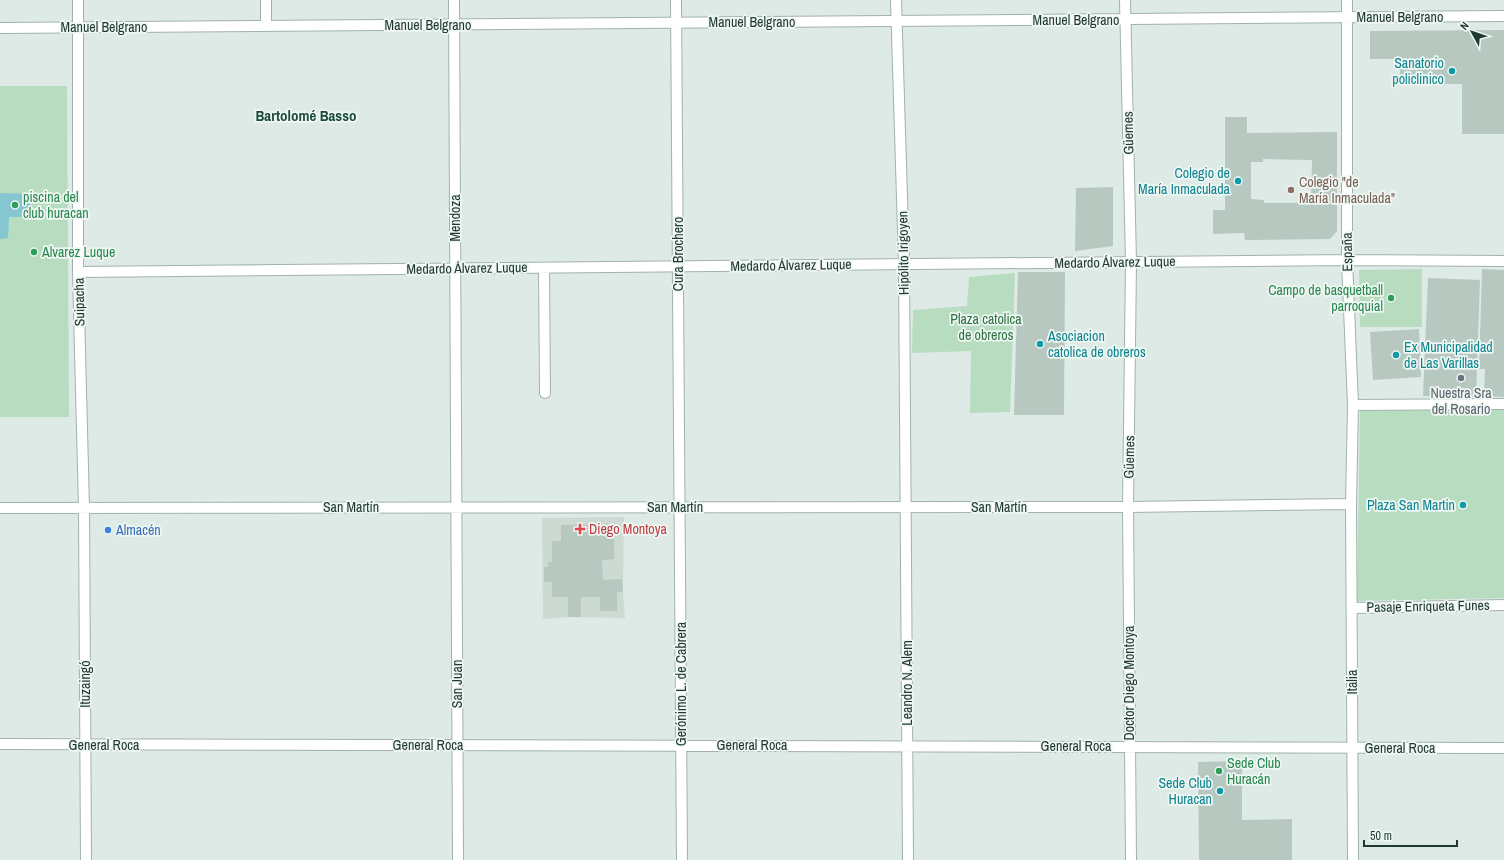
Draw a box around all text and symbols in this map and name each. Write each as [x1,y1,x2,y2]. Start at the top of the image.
street label: Manuel Belgrano [1357,8,1443,26]
street label: Manuel Belgrano [1033,11,1119,29]
north arrow [1452,12,1492,52]
street label: Manuel Belgrano [709,13,795,31]
street label: Manuel Belgrano [385,16,471,34]
street label: Manuel Belgrano [61,18,147,36]
text: N [1457,19,1472,33]
place label: Sanatorio policlinico [1392,54,1444,88]
marker: Sanatorio policlinico [1447,66,1457,76]
district label: Bartolomé Basso [255,105,357,126]
street label: Güemes [1119,111,1137,155]
place label: Colegio de María Inmaculada [1138,164,1231,198]
place label: Colegio "de María Inmaculada" [1299,173,1395,207]
marker: Colegio de María Inmaculada [1233,176,1243,186]
marker: Colegio "de María Inmaculada" [1286,185,1296,195]
place label: piscina del club huracan [23,188,89,222]
street label: Mendoza [446,194,464,242]
marker: piscina del club huracan [10,200,20,210]
street label: Hipólito Irigoyen [893,211,913,295]
street label: Cura Brochero [669,217,687,291]
street label: España [1338,232,1356,272]
place label: Alvarez Luque [41,243,115,261]
marker: Alvarez Luque [29,247,39,257]
street label: Medardo Álvarez Luque [1054,252,1176,272]
street label: Medardo Álvarez Luque [730,255,852,275]
street label: Medardo Álvarez Luque [406,258,528,278]
street label: Suipacha [70,277,88,326]
place label: Campo de basquetball parroquial [1268,281,1383,315]
marker: Campo de basquetball parroquial [1386,293,1396,303]
park label: Plaza catolica de obreros [950,310,1022,344]
place label: Asociacion catolica de obreros [1047,327,1146,361]
place label: Ex Municipalidad de Las Varillas [1404,338,1493,372]
marker: Asociacion catolica de obreros [1035,339,1045,349]
marker: Ex Municipalidad de Las Varillas [1391,350,1401,360]
marker: Nuestra Sra del Rosario [1456,373,1466,383]
place label: Nuestra Sra del Rosario [1430,384,1492,418]
street label: Güemes [1120,435,1138,479]
place label: Plaza San Martin [1367,496,1455,514]
street label: San Martín [323,498,379,516]
street label: San Martín [647,498,703,516]
street label: San Martín [971,498,1027,516]
marker: Plaza San Martin [1458,500,1468,510]
place label: Diego Montoya [589,520,667,538]
place label: Almacén [115,521,161,539]
marker: Diego Montoya [574,523,586,535]
marker: Almacén [103,525,113,535]
street label: Pasaje Enriqueta Funes [1366,596,1490,616]
street label: Gerónimo L. de Cabrera [672,621,690,746]
street label: Doctor Diego Montoya [1120,625,1138,740]
street label: Leandro N. Alem [898,640,916,726]
street label: Ituzaingó [76,660,94,708]
street label: San Juan [448,660,466,708]
street label: Italia [1343,669,1361,694]
street label: General Roca [69,736,140,754]
street label: General Roca [393,736,464,754]
street label: General Roca [717,736,788,754]
street label: General Roca [1041,737,1112,755]
street label: General Roca [1365,739,1436,757]
place label: Sede Club Huracán [1227,754,1281,788]
marker: Sede Club Huracán [1214,766,1224,776]
place label: Sede Club Huracan [1158,774,1212,808]
marker: Sede Club Huracan [1215,786,1225,796]
scale bar [1364,822,1457,848]
text: 50 m [1370,828,1392,844]

